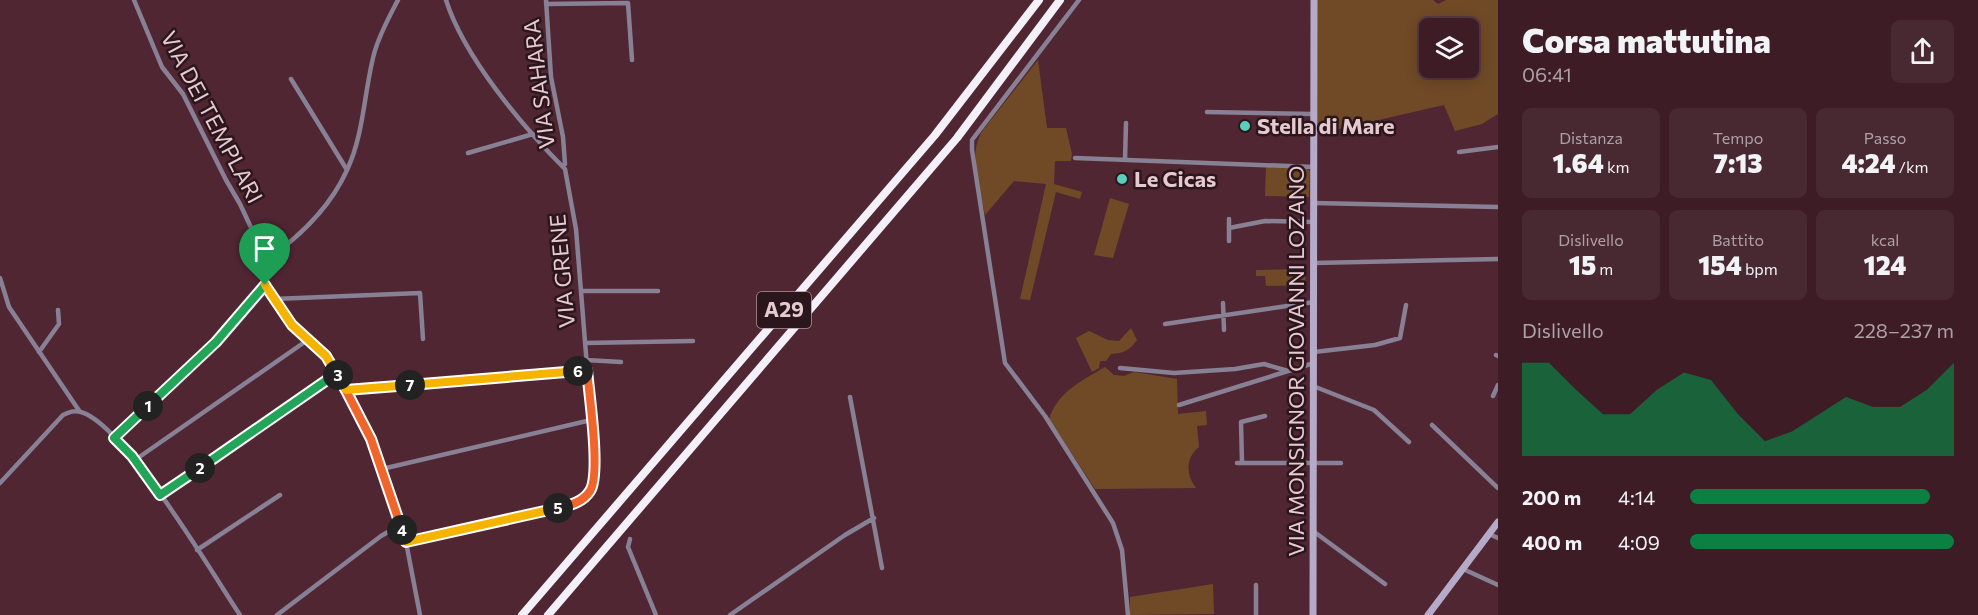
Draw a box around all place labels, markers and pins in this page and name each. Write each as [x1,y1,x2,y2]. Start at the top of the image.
place label: Stella di Mare [1257,112,1395,139]
marker: Stella di Mare [1238,119,1252,133]
place label: Le Cicas [1134,165,1216,192]
marker: Le Cicas [1115,172,1129,186]
pin [239,223,290,285]
pin: 6 [563,356,593,386]
pin: 3 [323,360,353,390]
pin: 7 [395,370,425,400]
pin: 1 [133,391,163,421]
pin: 2 [185,453,215,483]
pin: 5 [543,493,573,523]
pin: 4 [387,515,417,545]

